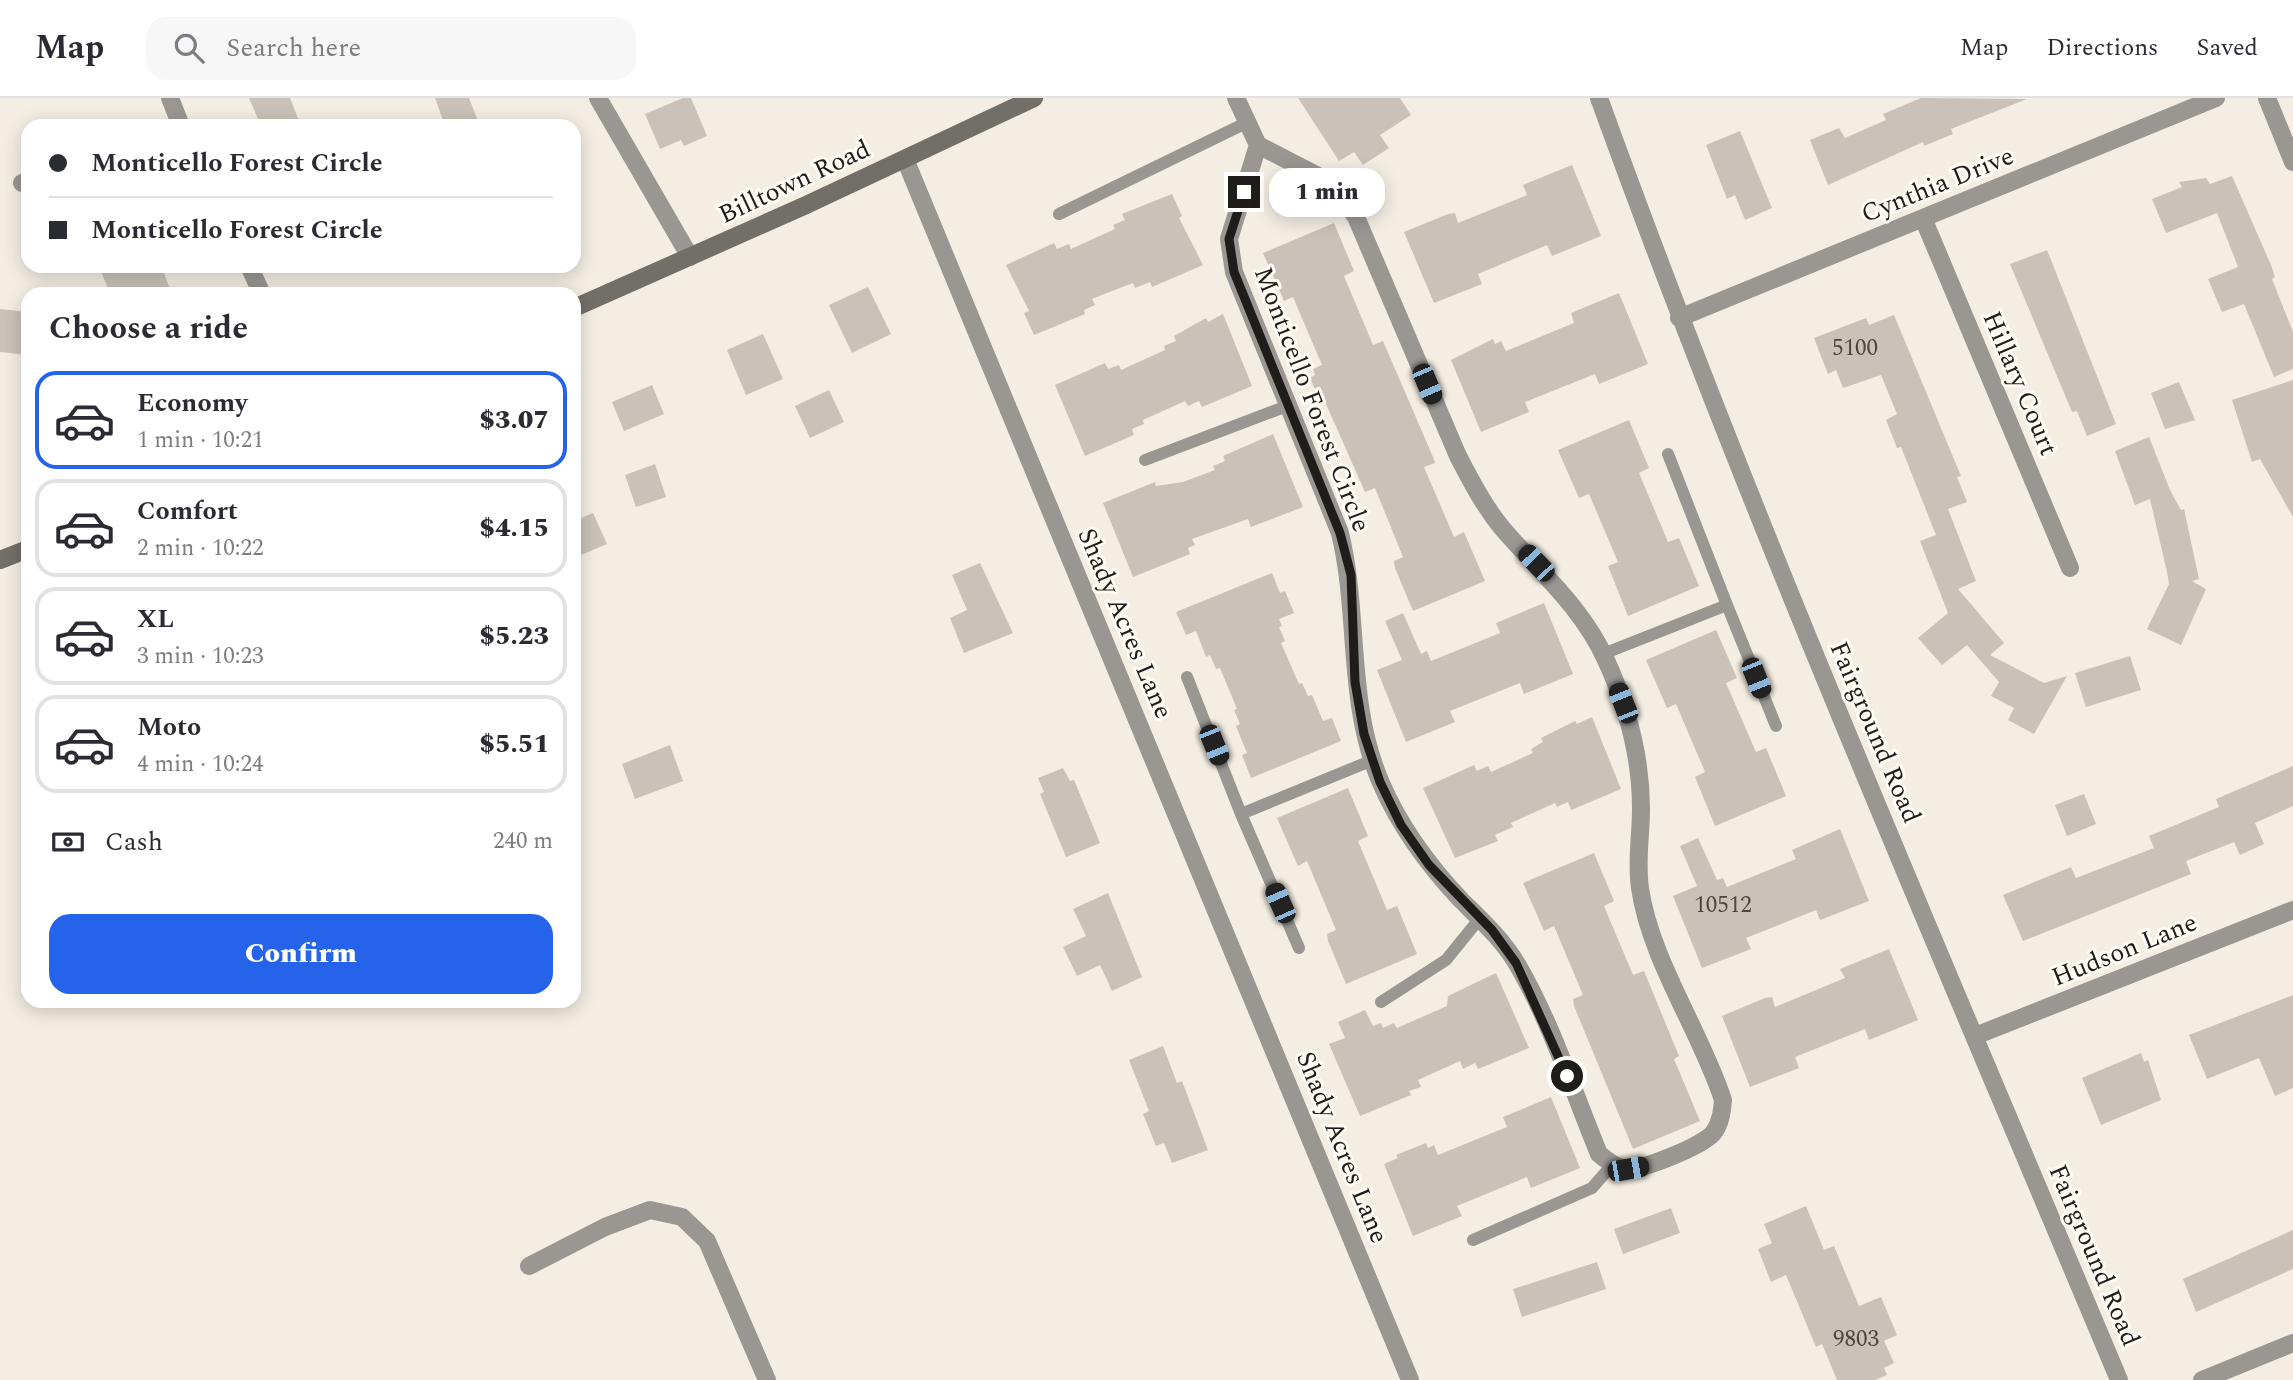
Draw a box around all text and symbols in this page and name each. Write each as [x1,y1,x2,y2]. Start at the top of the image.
search box [146,17,636,80]
text: Map [35,23,104,73]
text: Search here [226,28,361,68]
icon: search [170,29,208,67]
text: Map [1960,30,2008,66]
text: Directions [2046,30,2158,66]
text: Saved [2196,30,2258,66]
street label: Billtown Road [712,129,877,235]
street label: Cynthia Drive [1855,136,2020,234]
text: Monticello Forest Circle [91,143,383,183]
callout: 1 min [1268,168,1384,217]
text: 1 min [1295,175,1359,210]
route end [1228,176,1260,208]
text: Monticello Forest Circle [91,210,383,250]
street label: Monticello Forest Circle [1243,261,1381,538]
text: Choose a ride [49,304,248,353]
street label: Hillary Court [1972,305,2068,462]
house number: 5100 [1832,331,1878,366]
car [1410,361,1445,407]
text: Economy [137,383,247,423]
icon: car [53,389,116,452]
text: $3.07 [479,400,549,440]
text: 1 min · 10:21 [137,423,264,458]
text: Comfort [137,491,238,531]
icon: car [53,497,116,560]
text: $4.15 [479,508,549,548]
street label: Shady Acres Lane [1067,522,1183,725]
text: 2 min · 10:22 [137,531,264,566]
car [1514,541,1559,585]
text: XL [137,599,174,639]
icon: car [53,605,116,668]
text: $5.23 [479,616,549,656]
street label: Fairground Road [1819,635,1931,830]
text: 3 min · 10:23 [137,639,264,674]
car [1739,655,1774,701]
car [1606,680,1641,726]
text: Moto [137,707,201,747]
icon: car [53,713,116,776]
car [1197,722,1232,768]
text: $5.51 [479,724,549,764]
text: 4 min · 10:24 [137,747,264,782]
text: Cash [105,822,163,862]
icon: cash [49,823,87,861]
text: 240 m [493,824,553,859]
car [1262,880,1299,926]
house number: 10512 [1694,888,1752,923]
street label: Hudson Lane [2046,903,2203,997]
button: Confirm [49,914,553,994]
street label: Shady Acres Lane [1285,1045,1399,1249]
route start [1551,1060,1583,1092]
car [1606,1155,1651,1183]
street label: Fairground Road [2038,1158,2150,1353]
house number: 9803 [1833,1322,1879,1357]

